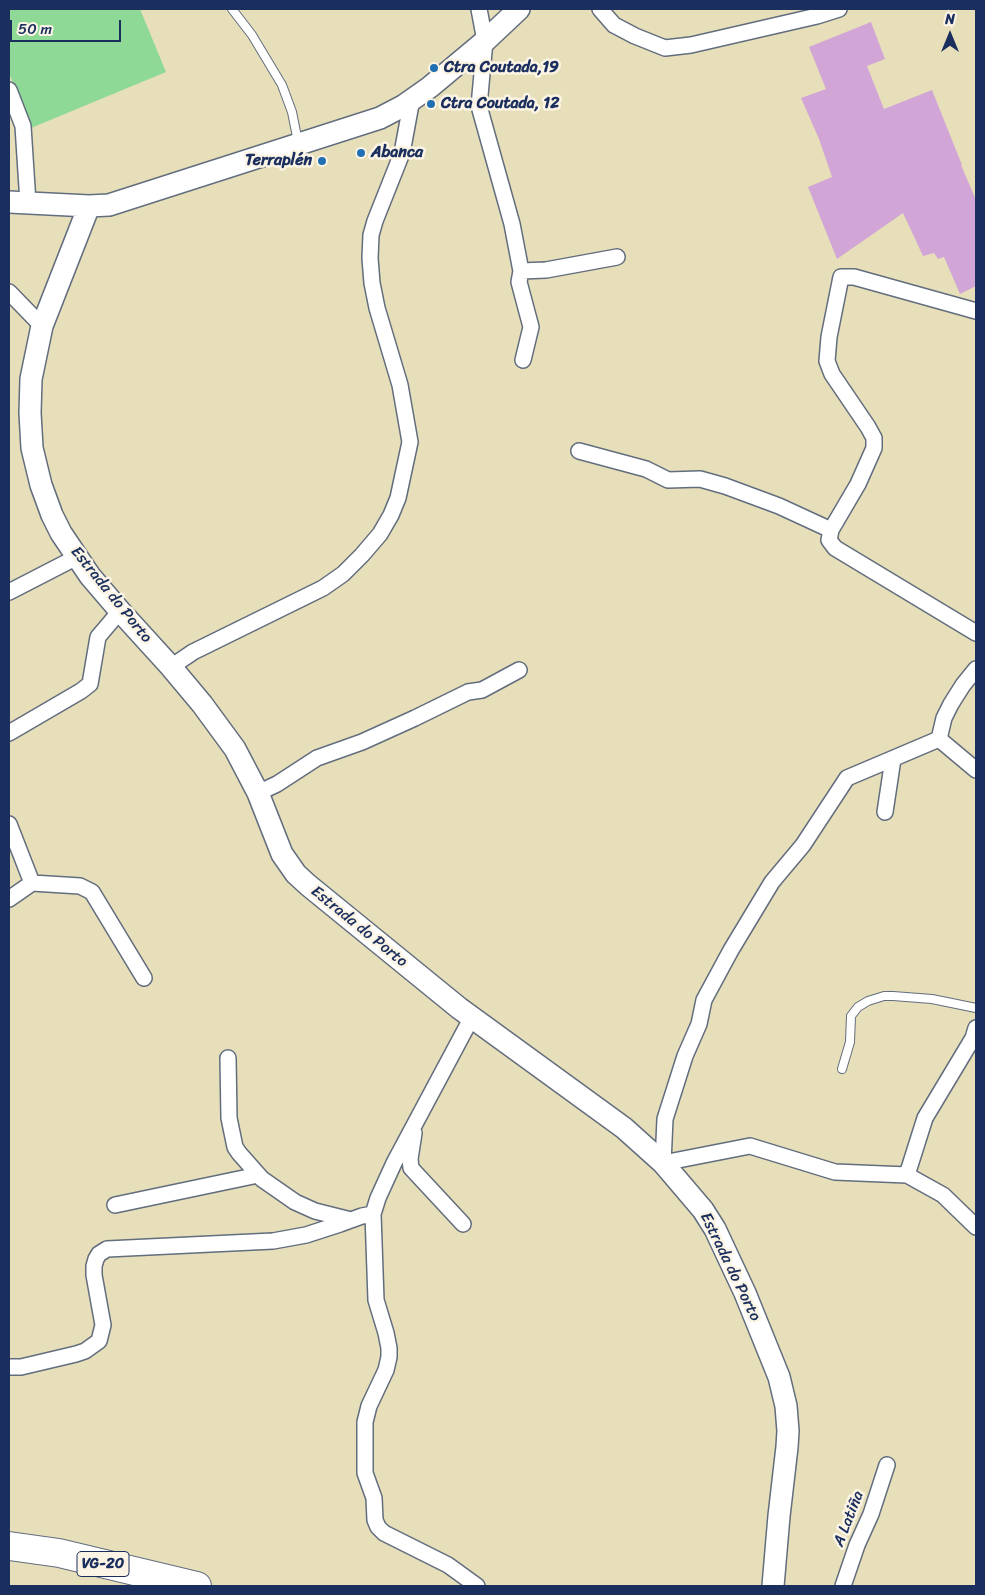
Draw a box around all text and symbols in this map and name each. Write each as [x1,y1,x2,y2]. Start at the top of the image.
text: N [945,7,955,32]
scale bar [12,10,124,42]
north arrow [925,10,975,60]
text: 50 m [18,16,52,42]
place label: Ctra Coutada,19 [444,58,559,78]
marker: Ctra Coutada,19 [428,62,440,74]
place label: Ctra Coutada, 12 [441,94,559,114]
marker: Ctra Coutada, 12 [425,98,437,110]
place label: Abanca [371,143,423,163]
marker: Abanca [355,147,367,159]
place label: Terraplén [245,151,312,171]
marker: Terraplén [316,155,328,167]
street label: Estrada do Porto [66,543,156,647]
street label: Estrada do Porto [307,882,411,972]
street label: Estrada do Porto [695,1209,765,1325]
street label: A Latiña [830,1488,868,1550]
road number: VG-20 [77,1552,129,1576]

